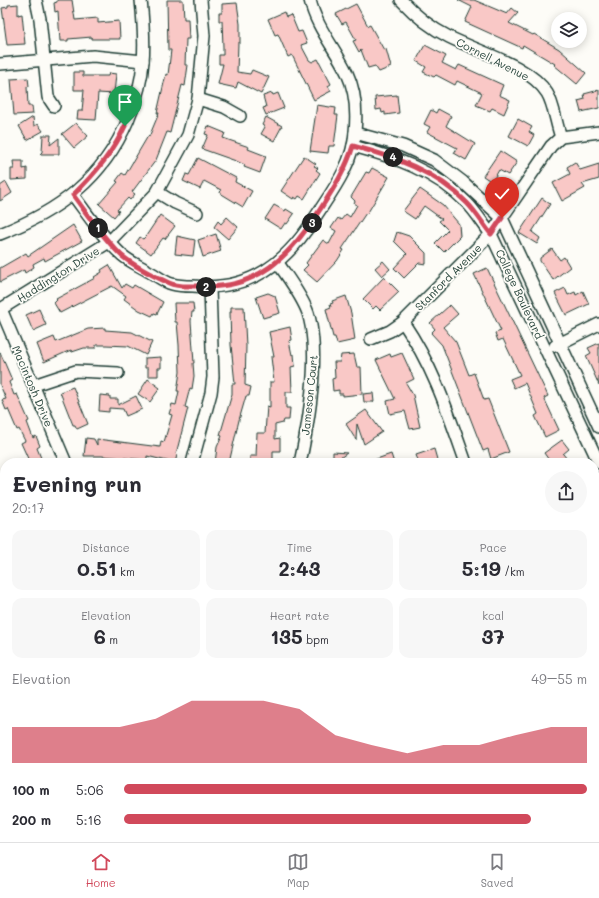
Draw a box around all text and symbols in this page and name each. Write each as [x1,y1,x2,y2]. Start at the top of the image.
map controls [551,12,587,48]
button: layers [551,12,587,48]
street label: Cornell Avenue [454,34,532,84]
pin [108,85,142,126]
icon: arrive [114,91,136,113]
pin: 4 [383,147,403,167]
text: 4 [390,149,396,164]
pin [485,177,519,218]
icon: check [491,183,513,205]
pin: 3 [302,213,322,233]
text: 3 [309,215,315,230]
pin: 1 [88,218,108,238]
text: 1 [96,220,100,235]
street label: Stanford Avenue [411,240,485,314]
street label: Haddington Drive [14,242,102,305]
street label: College Boulevard [493,247,547,341]
pin: 2 [196,277,216,297]
text: 2 [203,279,209,294]
street label: Macintosh Drive [9,343,57,429]
street label: Jameson Court [297,354,321,436]
text: Evening run [12,469,142,498]
button: share [545,471,587,513]
text: 20:17 [12,499,44,516]
text: Distance [82,540,130,555]
text: Time [287,540,312,555]
text: Pace [480,540,507,555]
text: 0.51 [77,555,117,581]
text: 2:43 [278,555,321,581]
text: 5:19 [462,555,501,581]
text: km [117,564,135,579]
text: /km [501,564,525,579]
text: Elevation [81,608,131,623]
text: Heart rate [270,608,329,623]
text: kcal [482,608,504,623]
text: 6 [94,623,106,649]
text: 135 [270,623,303,649]
text: 37 [482,623,505,649]
text: m [106,632,118,647]
text: bpm [303,632,329,647]
text: Elevation [12,670,70,687]
text: 49–55 m [531,670,587,687]
text: 100 m [12,781,49,798]
text: 5:06 [76,781,103,798]
text: 200 m [12,811,51,828]
text: 5:16 [76,811,101,828]
tab: Home [86,851,116,890]
tab: Map [287,851,309,890]
tab: Saved [481,851,513,890]

